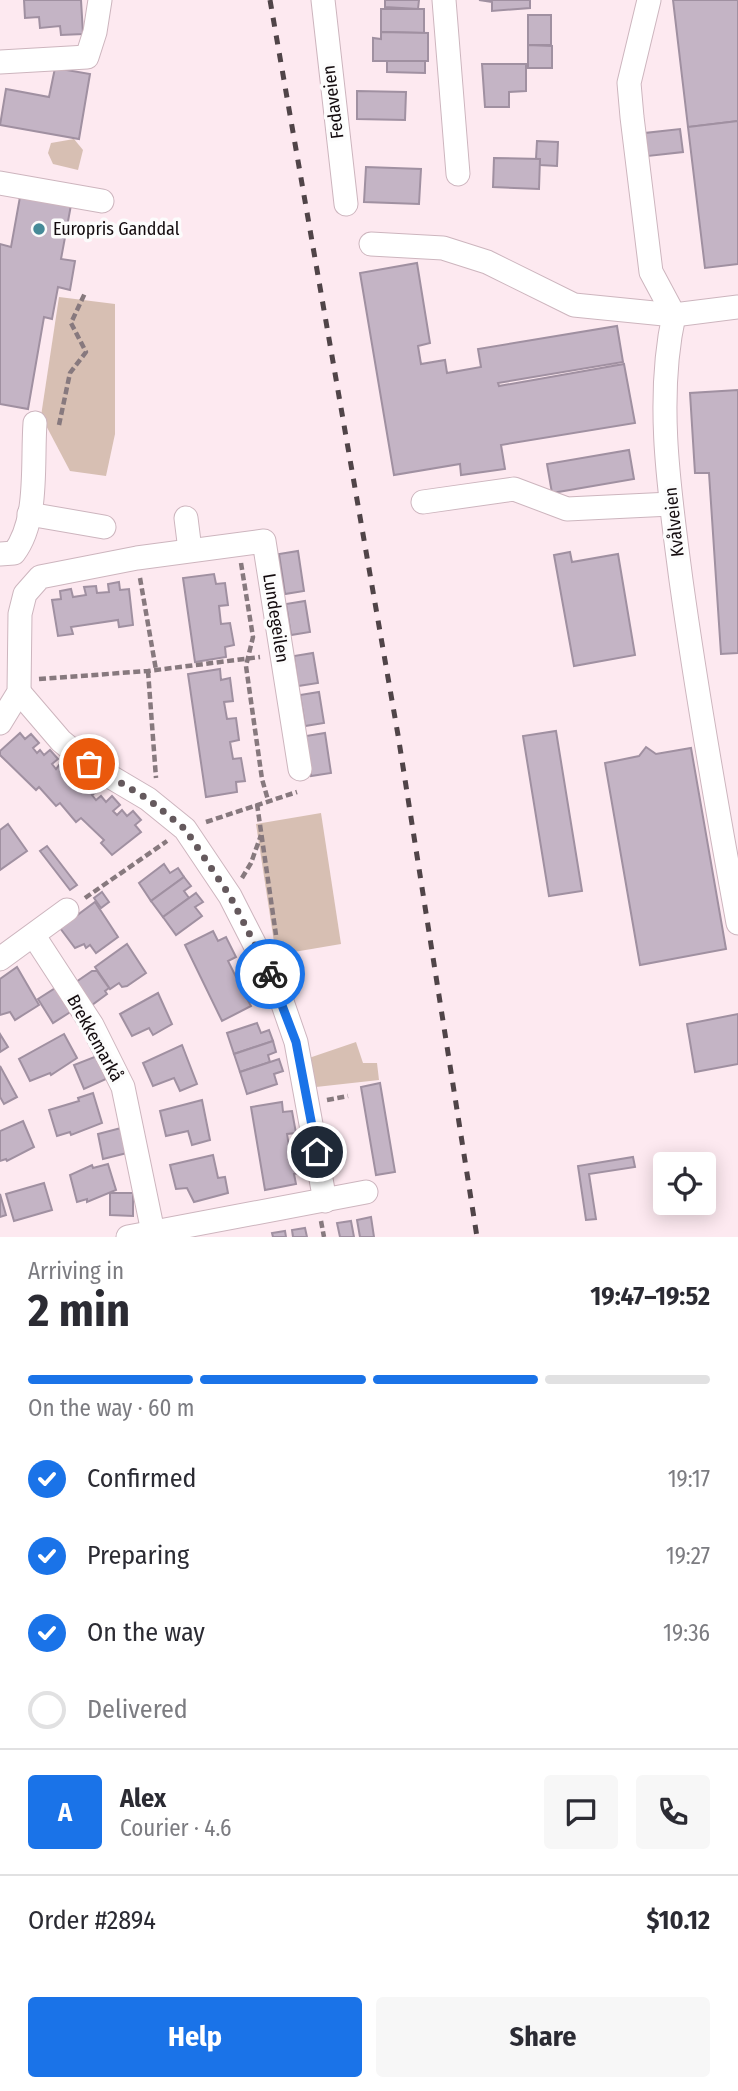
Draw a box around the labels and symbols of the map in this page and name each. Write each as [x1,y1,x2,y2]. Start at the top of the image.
street label: Fedaveien [318,64,348,140]
place label: Europris Ganddal [53,218,180,240]
marker: Europris Ganddal [31,221,47,237]
street label: Kvålveien [659,486,689,558]
street label: Lundegeilen [258,572,294,664]
pin [59,734,119,794]
courier [235,939,305,1009]
street label: Brekkemarkå [62,991,128,1085]
pin [287,1122,347,1182]

